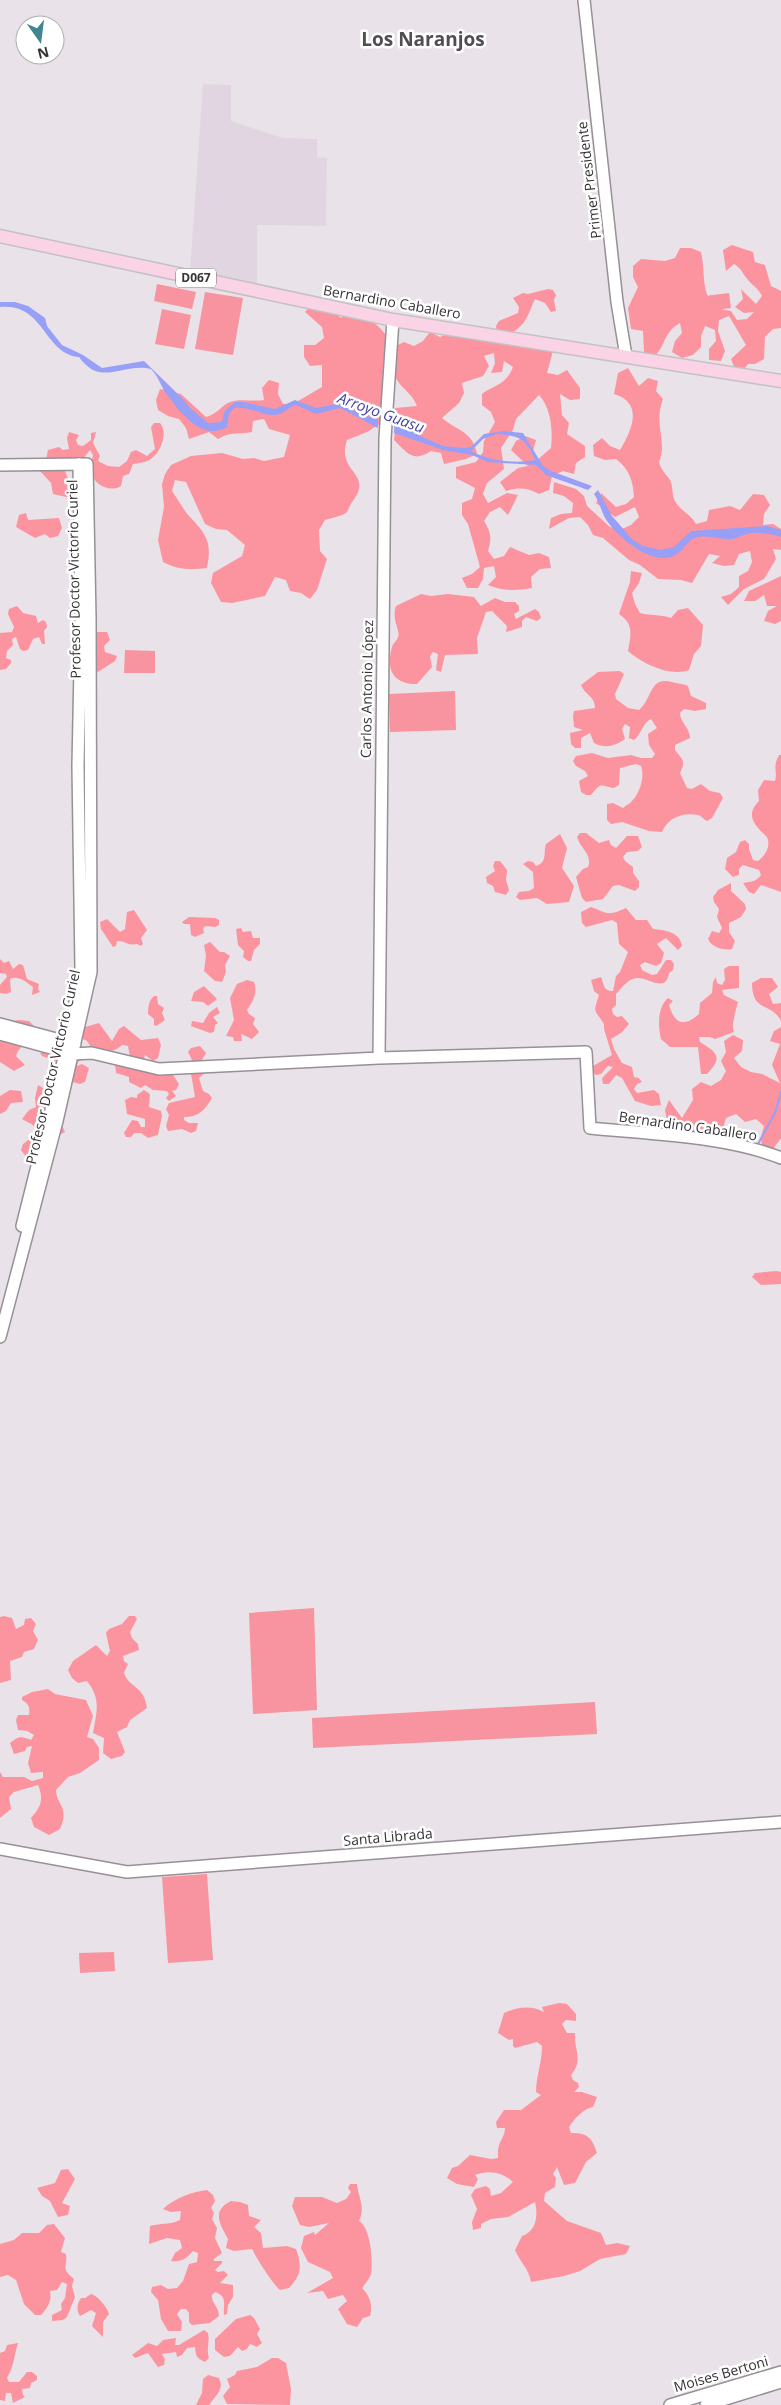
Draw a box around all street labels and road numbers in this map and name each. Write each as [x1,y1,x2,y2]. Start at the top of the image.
street label: Primer Presidente [572,120,605,240]
road number: D067 [176,268,216,288]
street label: Bernardino Caballero [322,280,462,323]
street label: Profesor Doctor Victorio Curiel [62,479,85,679]
street label: Carlos Antonio López [356,619,377,758]
street label: Profesor Doctor Victorio Curiel [21,968,84,1166]
street label: Bernardino Caballero [618,1106,758,1145]
street label: Santa Librada [342,1823,433,1850]
street label: Moises Bertoni [671,2351,770,2396]

